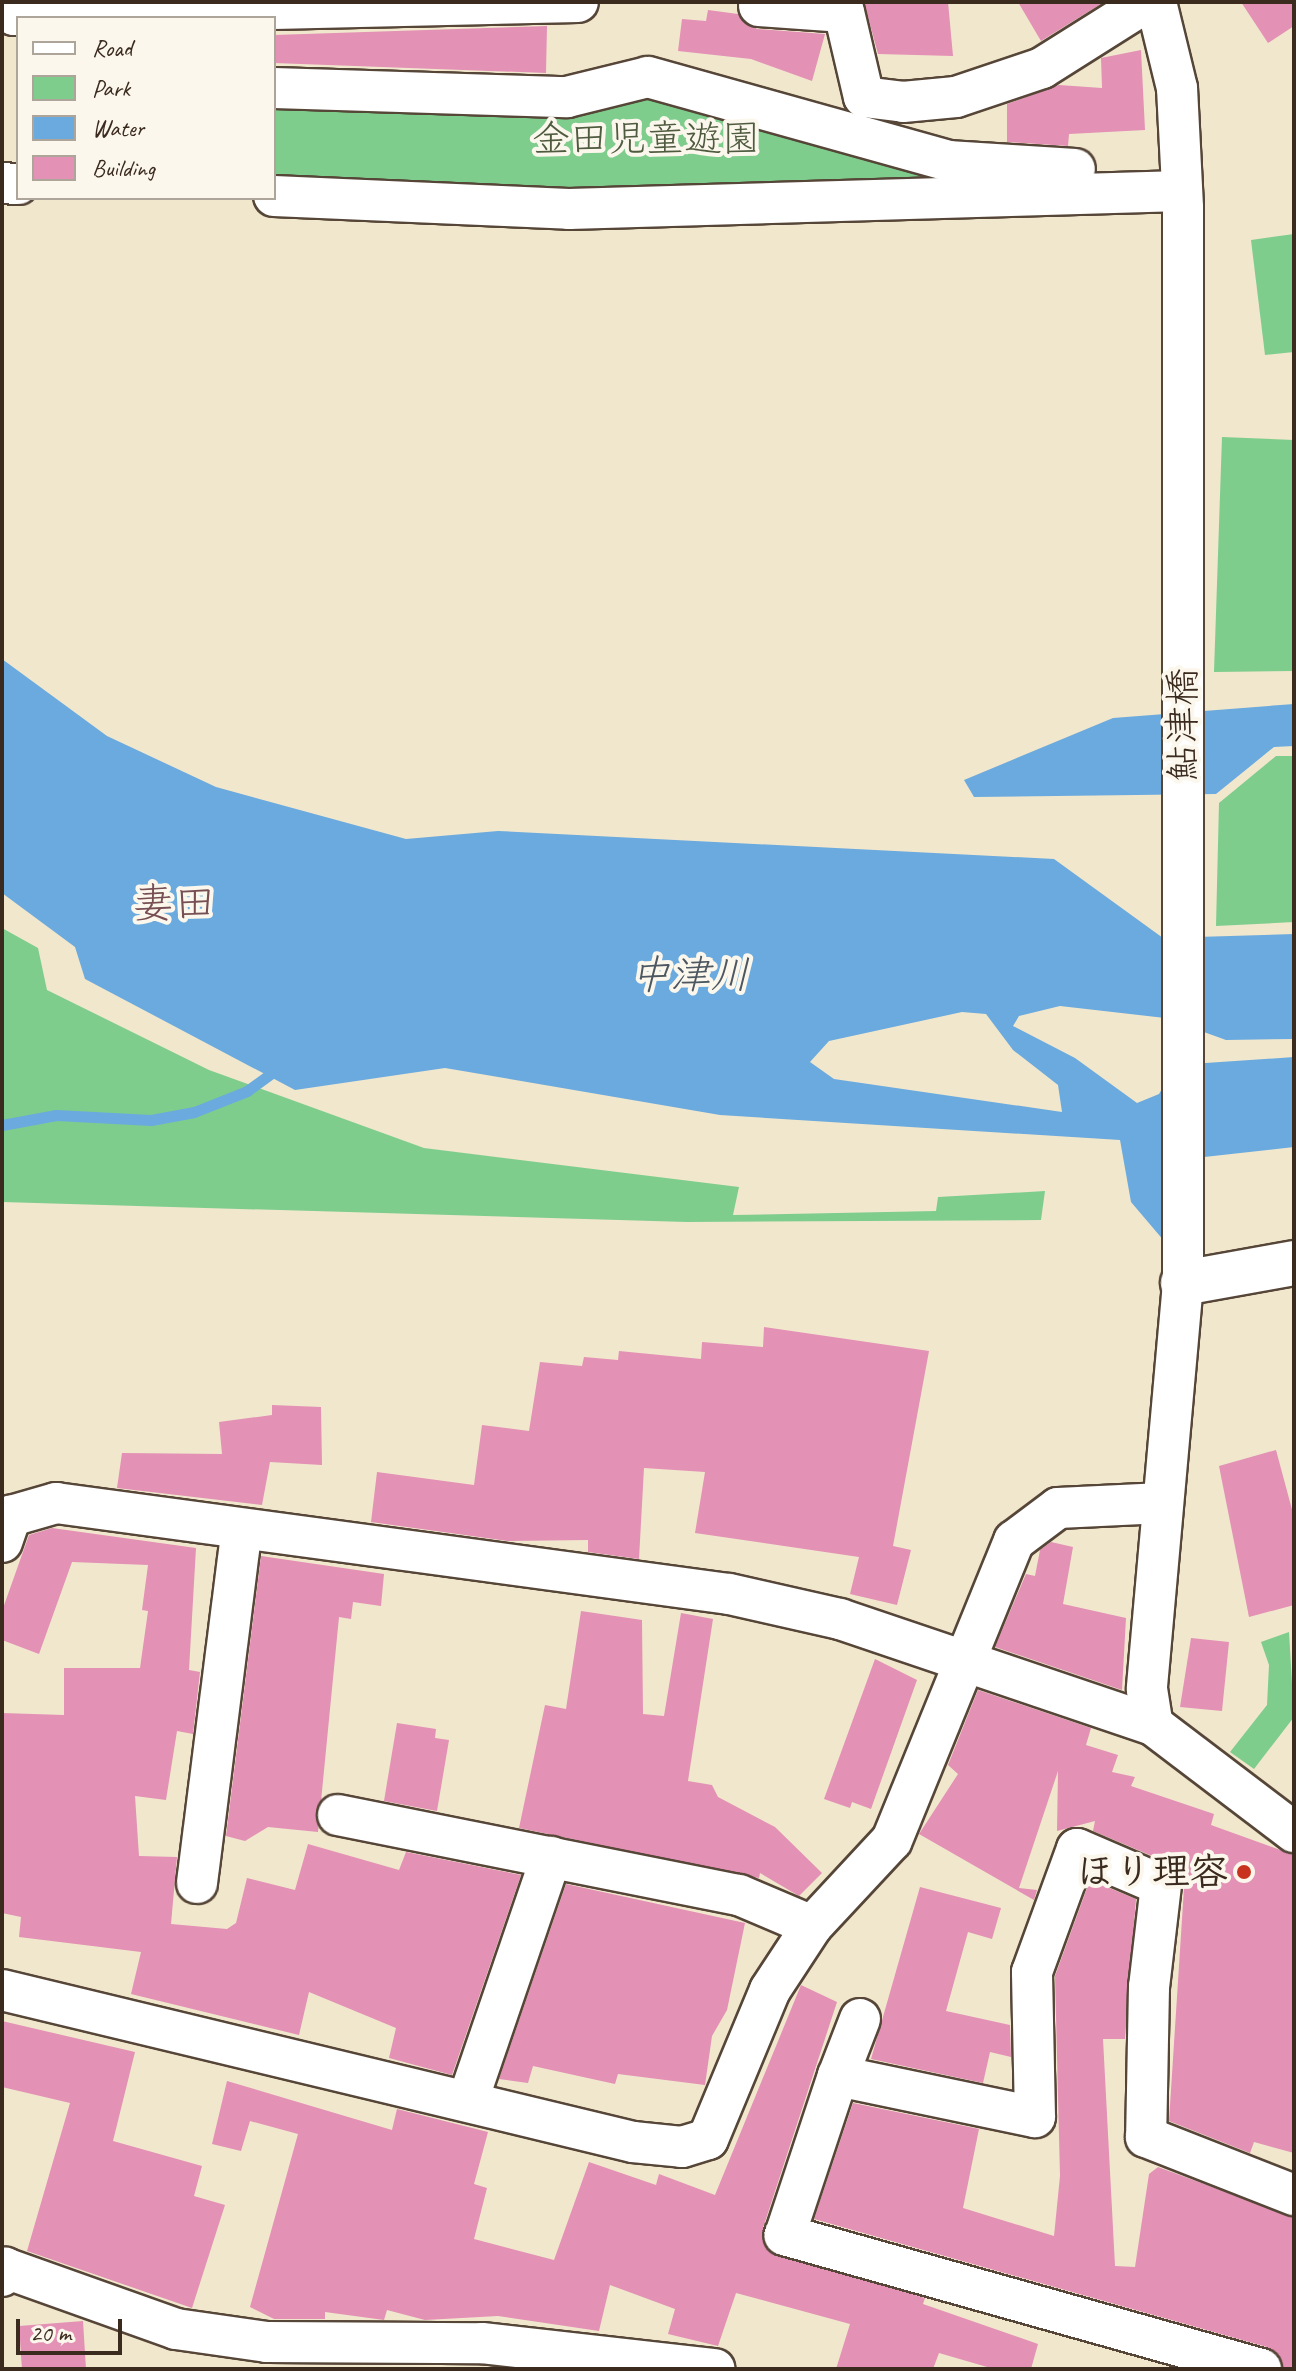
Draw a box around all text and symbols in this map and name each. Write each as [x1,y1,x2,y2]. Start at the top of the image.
legend [16,16,276,200]
text: Road [92,33,132,63]
text: Park [92,73,130,103]
text: Water [92,113,144,143]
park label: 金田児童遊園 [532,116,760,162]
text: Building [92,153,155,183]
street label: 鮎津橋 [1160,668,1206,782]
district label: 妻田 [132,879,216,929]
water label: 中津川 [630,951,750,999]
place label: ほり理容 [1076,1849,1228,1895]
marker: ほり理容 [1235,1863,1253,1881]
scale bar [20,2303,126,2353]
text: 20 m [30,2318,71,2348]

